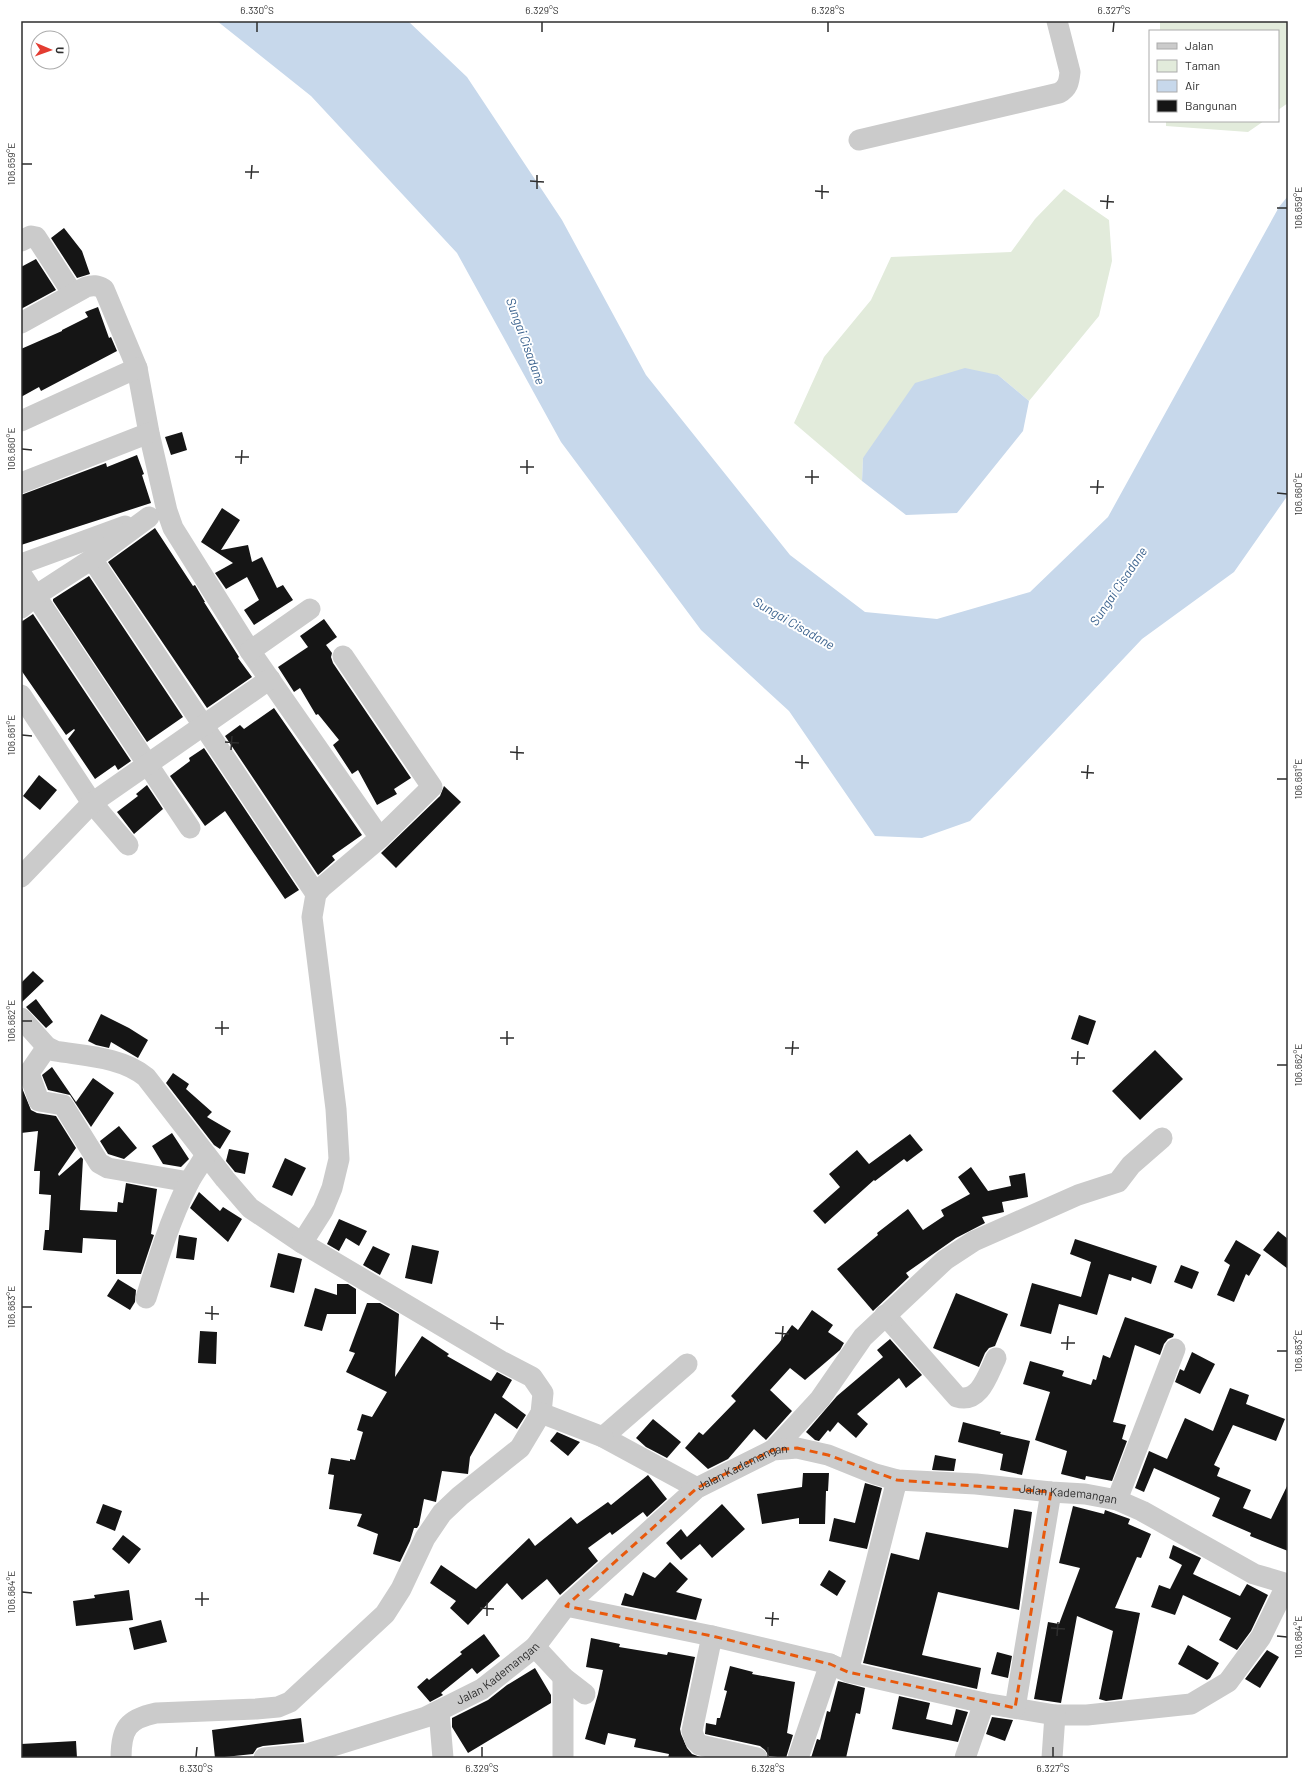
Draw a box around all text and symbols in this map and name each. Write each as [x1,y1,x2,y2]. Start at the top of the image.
text: 6.330°S [240,4,274,16]
text: 6.329°S [525,4,559,16]
text: 6.328°S [811,4,845,16]
text: 6.327°S [1098,4,1131,16]
north arrow [30,30,70,70]
legend [1149,30,1279,122]
text: Jalan [1185,38,1213,52]
text: U [54,47,67,54]
text: Taman [1185,58,1220,72]
text: Air [1185,78,1200,92]
text: Bangunan [1185,98,1237,112]
text: 106.659°E [5,143,17,185]
text: 106.659°E [1292,187,1304,229]
water label: Sungai Cisadane [503,295,549,387]
text: 106.660°E [5,428,17,470]
text: 106.660°E [1292,473,1304,515]
water label: Sungai Cisadane [1086,543,1150,628]
water label: Sungai Cisadane [750,593,838,653]
text: 106.661°E [5,715,17,755]
text: 106.661°E [1292,759,1304,799]
text: 106.662°E [5,1000,17,1042]
text: 106.662°E [1292,1044,1304,1086]
text: 106.663°E [5,1286,17,1328]
text: 106.663°E [1292,1330,1304,1372]
street label: Jalan Kademangan [694,1441,788,1493]
street label: Jalan Kademangan [1018,1481,1119,1506]
text: 106.664°E [5,1571,17,1613]
text: 106.664°E [1292,1616,1304,1658]
street label: Jalan Kademangan [454,1639,542,1707]
text: 6.330°S [179,1762,213,1774]
text: 6.329°S [465,1762,499,1774]
text: 6.328°S [751,1762,785,1774]
text: 6.327°S [1037,1762,1070,1774]

